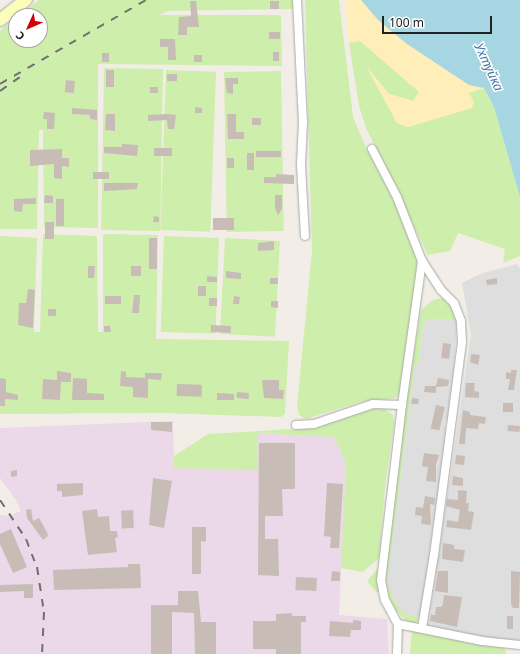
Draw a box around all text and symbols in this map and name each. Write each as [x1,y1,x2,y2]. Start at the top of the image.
north arrow [8,8,48,48]
scale bar [384,8,494,34]
text: 100 m [389,14,424,31]
text: С [12,28,28,44]
water label: Ухтуйка [471,40,507,94]

